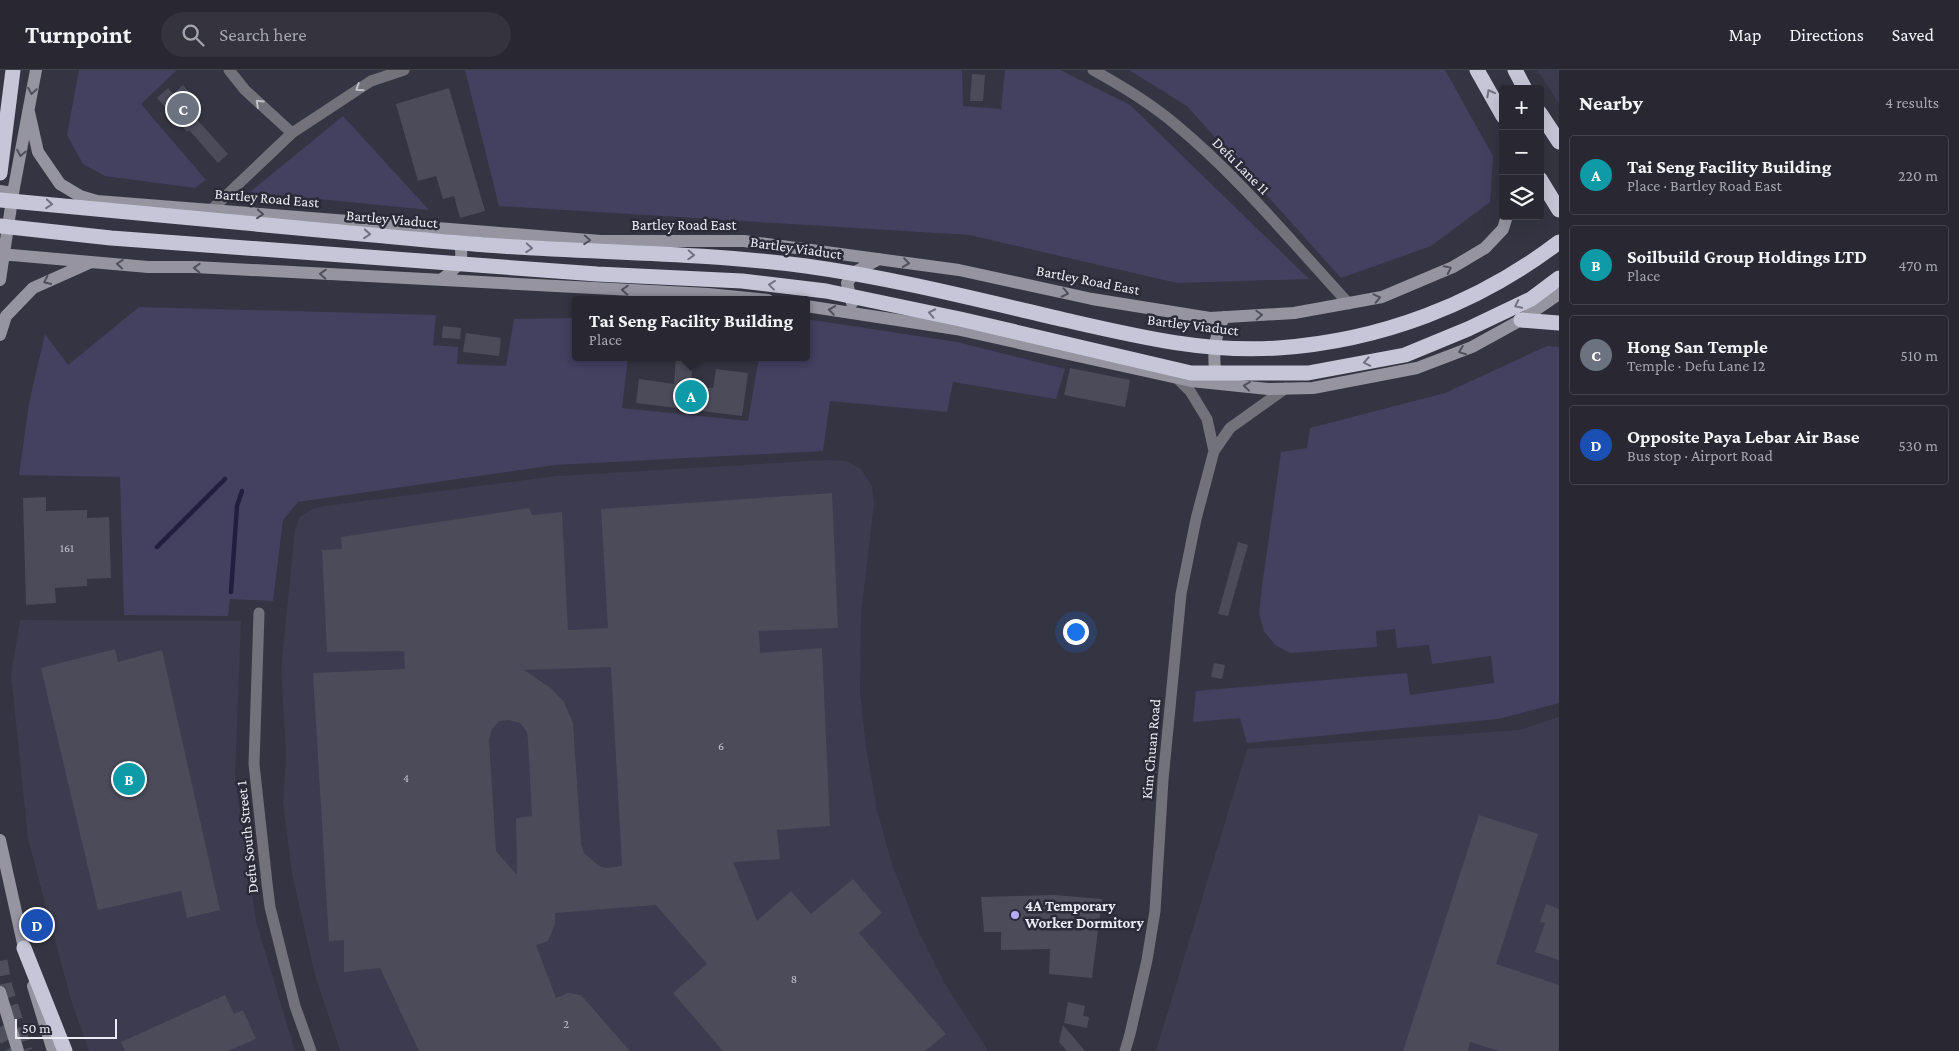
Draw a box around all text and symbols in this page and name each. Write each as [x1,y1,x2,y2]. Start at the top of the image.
search box [161,12,511,57]
text: Turnpoint [25,21,131,48]
icon: search [179,21,207,49]
text: Search here [219,24,307,45]
text: Map [1729,25,1761,45]
text: Directions [1789,25,1864,45]
text: Saved [1892,25,1934,45]
one-way arrow [355,82,364,92]
map controls [1499,85,1544,220]
button: + [1499,85,1544,130]
one-way arrow [28,87,38,96]
one-way arrow [1486,89,1496,98]
pin: C [167,90,199,128]
text: Nearby [1579,91,1643,115]
text: 4 results [1885,94,1939,111]
one-way arrow [256,100,265,109]
button: − [1499,130,1544,175]
street label: Defu Lane 11 [1209,134,1273,198]
one-way arrow [16,148,27,157]
text: Tai Seng Facility Building [1627,156,1831,177]
text: A [1591,167,1601,184]
text: 220 m [1898,167,1938,184]
button: layers [1499,175,1544,220]
text: Place · Bartley Road East [1627,177,1782,194]
street label: Bartley Road East [214,185,321,212]
one-way arrow [45,198,53,209]
street label: Bartley Viaduct [345,207,440,232]
one-way arrow [256,208,264,219]
street label: Bartley Road East [632,217,737,234]
one-way arrow [363,229,371,240]
street label: Bartley Viaduct [749,234,844,263]
one-way arrow [583,235,591,246]
one-way arrow [525,243,533,254]
text: Soilbuild Group Holdings LTD [1627,246,1867,267]
one-way arrow [688,249,696,260]
one-way arrow [902,257,910,268]
text: B [1591,257,1601,274]
text: 470 m [1898,257,1938,274]
one-way arrow [116,259,124,270]
one-way arrow [192,262,200,273]
street label: Bartley Road East [1035,262,1142,299]
one-way arrow [1443,265,1452,275]
text: Place [1627,267,1660,284]
one-way arrow [319,269,327,280]
one-way arrow [43,275,52,285]
one-way arrow [768,280,776,291]
one-way arrow [620,284,628,295]
one-way arrow [1061,287,1070,298]
one-way arrow [1372,293,1381,304]
popup [572,296,810,361]
one-way arrow [1514,299,1523,309]
one-way arrow [828,305,836,315]
one-way arrow [928,308,937,319]
one-way arrow [1256,309,1264,320]
text: Tai Seng Facility Building [589,310,793,331]
street label: Bartley Viaduct [1146,311,1241,340]
text: Place [589,331,622,348]
text: Hong San Temple [1627,336,1768,357]
one-way arrow [1458,345,1467,355]
text: C [1591,347,1601,364]
text: 510 m [1900,347,1938,364]
one-way arrow [1362,356,1371,366]
text: Temple · Defu Lane 12 [1627,357,1765,374]
pin: A [675,377,707,415]
one-way arrow [1243,381,1251,392]
text: Opposite Paya Lebar Air Base [1627,426,1860,447]
text: D [1590,437,1602,454]
text: 530 m [1898,437,1938,454]
text: Bus stop · Airport Road [1627,447,1773,464]
house number: 161 [60,541,74,555]
your location [1063,619,1089,645]
street label: Kim Chuan Road [1139,698,1163,800]
house number: 6 [718,739,724,753]
pin: B [113,760,145,798]
house number: 4 [403,771,409,785]
street label: Defu South Street 1 [233,780,261,894]
place label: 4A Temporary Worker Dormitory [1024,898,1144,931]
pin: D [21,906,53,944]
marker: 4A Temporary Worker Dormitory [1009,909,1021,921]
house number: 8 [791,972,797,986]
scale bar [15,1016,118,1039]
house number: 2 [563,1017,569,1031]
text: 50 m [22,1020,50,1036]

